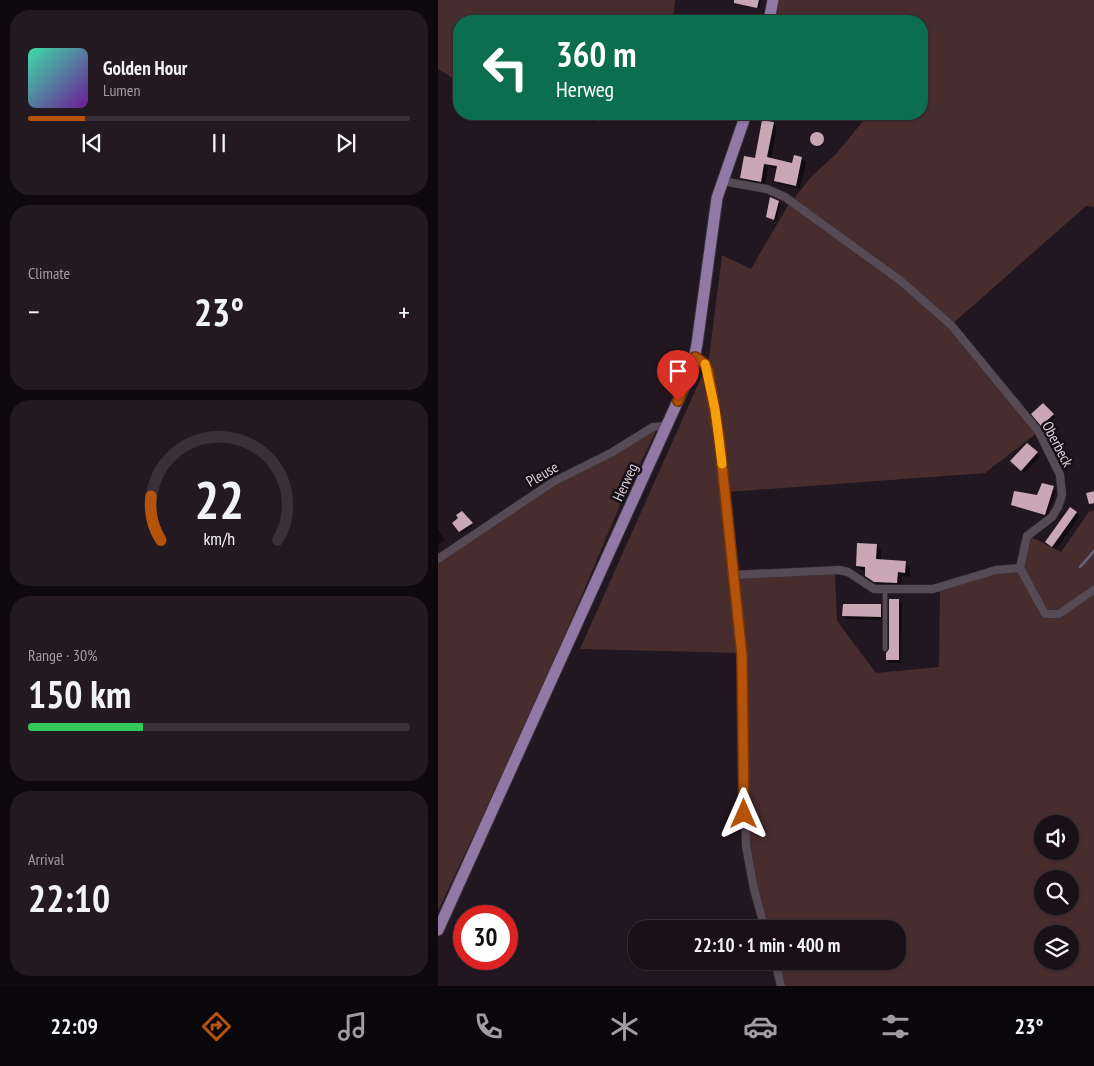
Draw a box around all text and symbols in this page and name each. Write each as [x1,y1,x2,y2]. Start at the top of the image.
text: 360 m [556,31,637,77]
icon: left [473,35,538,100]
text: Golden Hour [103,56,187,80]
text: Herweg [556,75,614,103]
text: Lumen [103,80,140,100]
icon: previous [78,129,106,157]
icon: pause [205,129,233,157]
icon: next [332,129,360,157]
text: Climate [28,263,70,283]
text: 23° [194,287,244,336]
text: − [28,293,40,330]
text: + [398,293,410,330]
pin [657,350,699,401]
icon: arrive [664,357,692,385]
street label: Oberbeck [1038,418,1078,470]
street label: Pleuse [522,457,562,491]
street label: Herweg [608,460,642,504]
text: 22 [194,466,244,533]
text: km/h [203,527,235,550]
text: Range · 30% [28,645,97,665]
text: 150 km [28,669,131,718]
position arrow [717,787,769,839]
map controls [1034,815,1079,970]
button: sound [1034,815,1079,860]
text: Arrival [28,849,64,869]
button: search [1034,870,1079,915]
text: 22:10 [28,873,110,922]
speed limit sign: 30 [453,905,518,970]
button: layers [1034,925,1079,970]
text: 22:10 · 1 min · 400 m [694,933,840,957]
icon: directions [199,1009,234,1044]
icon: music [335,1009,370,1044]
icon: phone [471,1009,506,1044]
icon: climate [607,1009,642,1044]
icon: car [743,1009,778,1044]
icon: filters [878,1009,913,1044]
text: 22:09 [50,1012,98,1040]
text: 23° [1014,1012,1043,1040]

